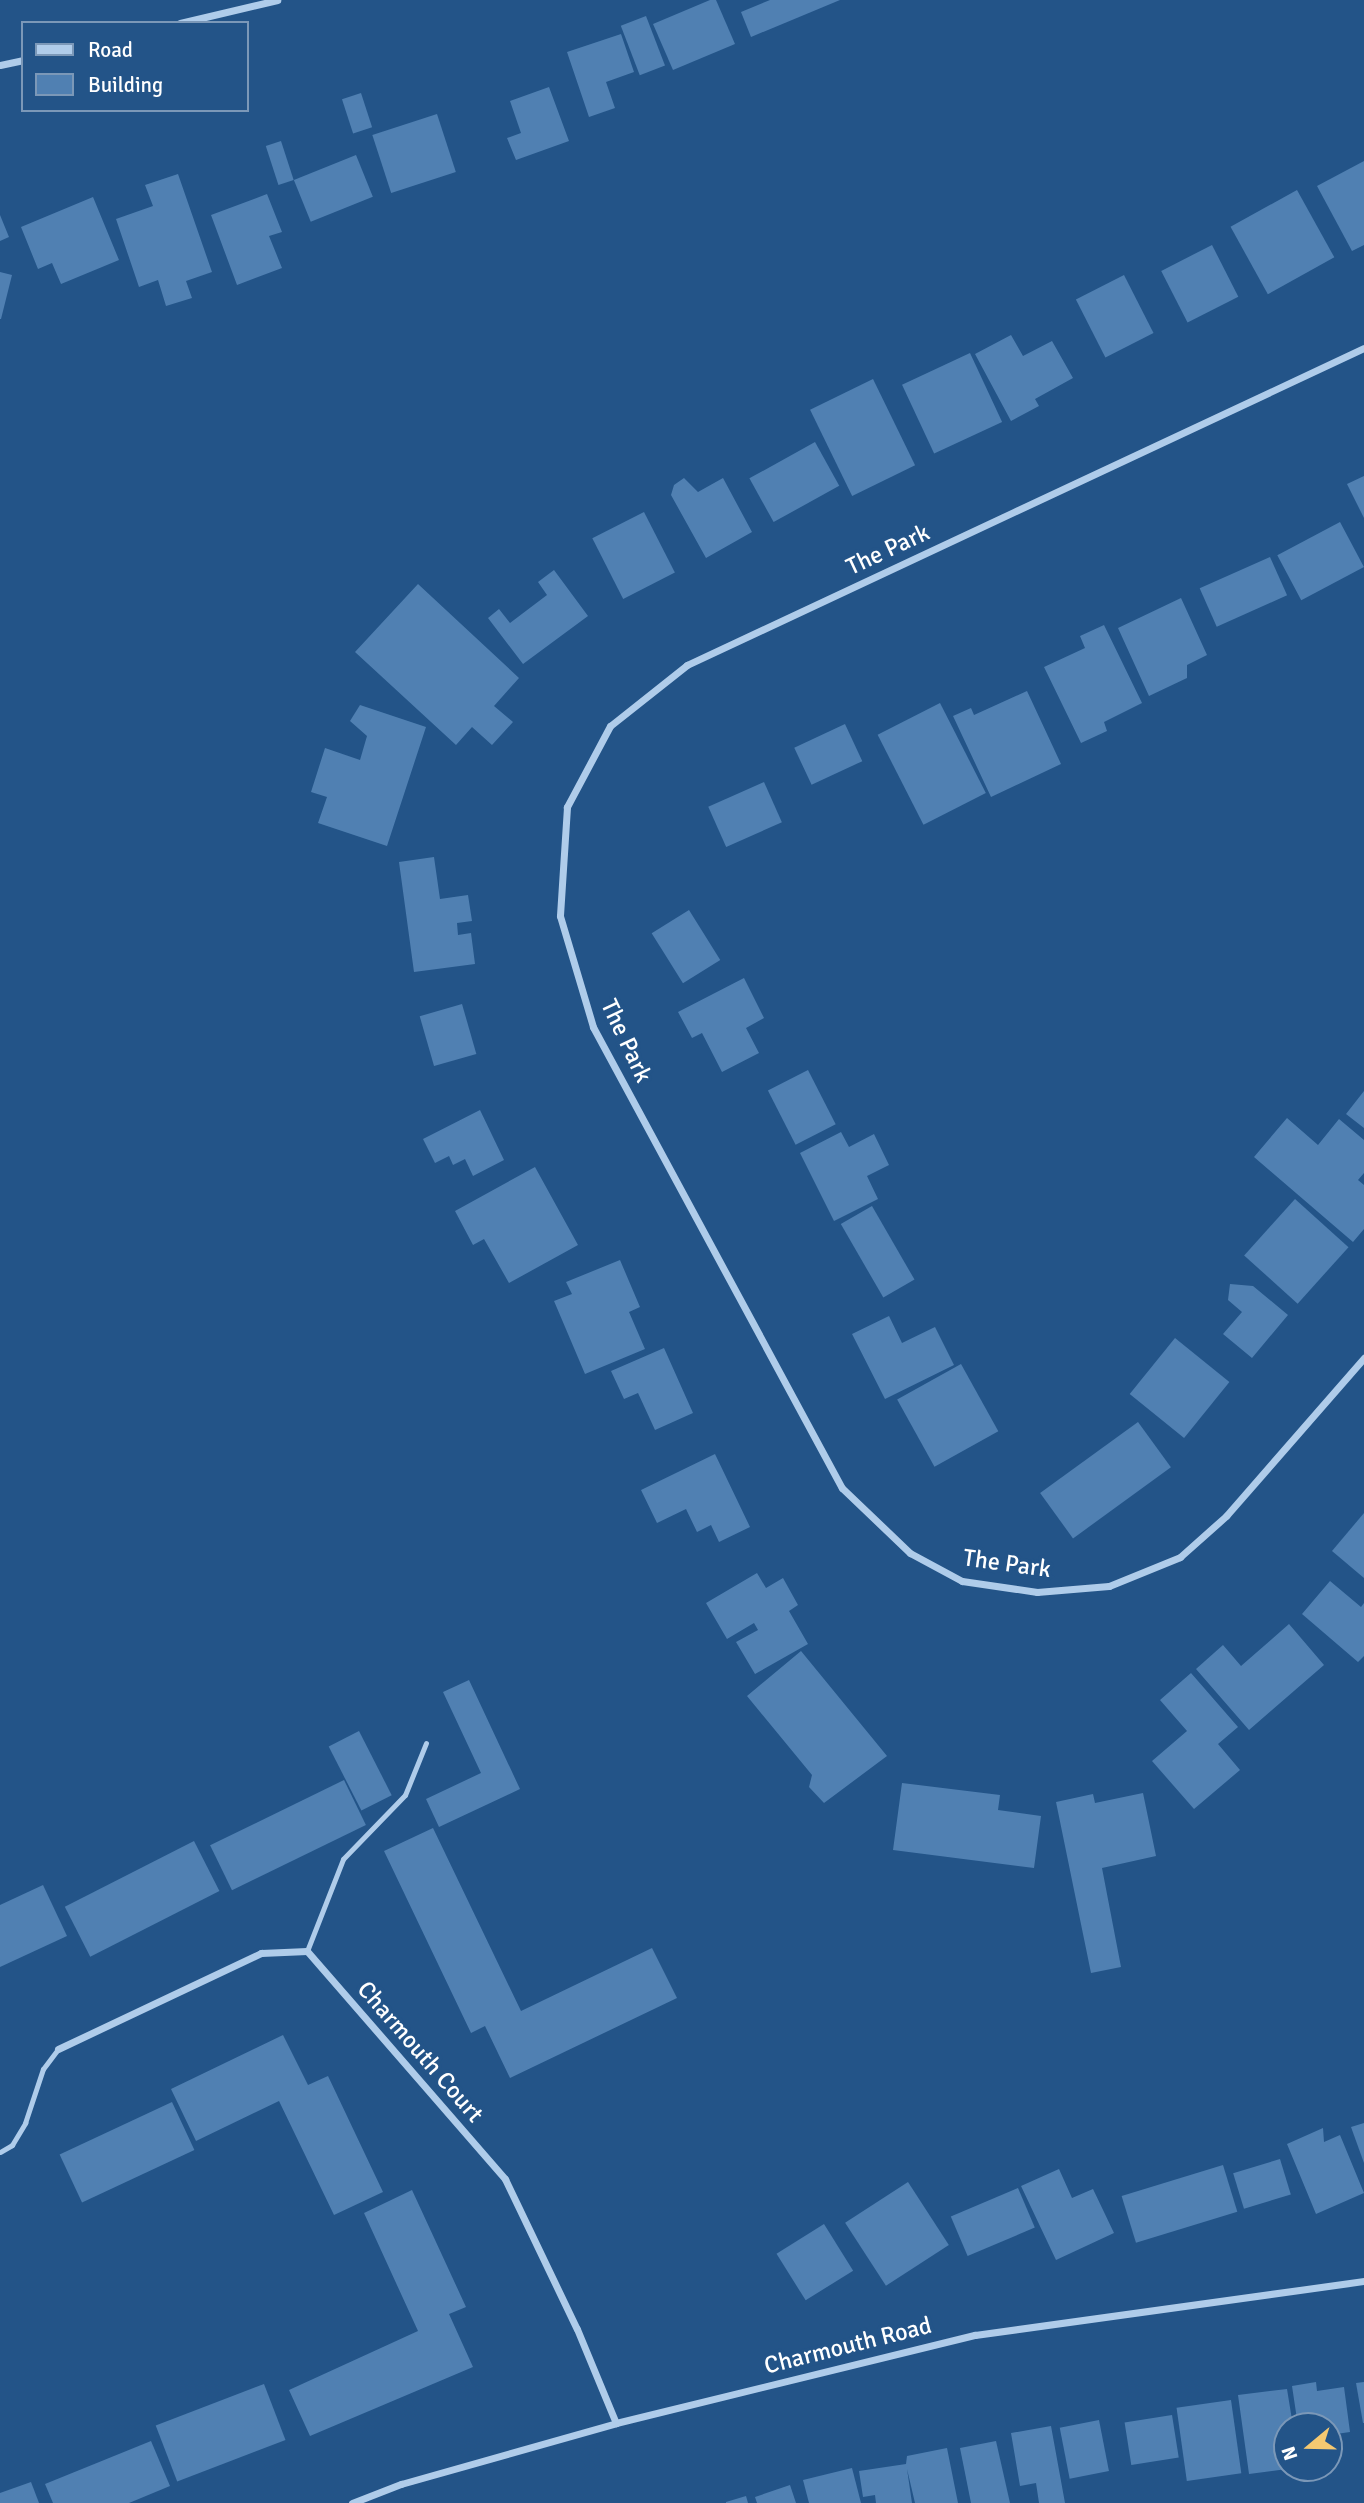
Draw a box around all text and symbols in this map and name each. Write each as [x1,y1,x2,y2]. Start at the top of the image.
legend [21,21,248,112]
text: Road [88,37,133,63]
text: Building [88,72,163,98]
street label: The Park [842,518,934,582]
street label: The Park [594,995,658,1087]
street label: The Park [961,1544,1053,1584]
street label: Charmouth Court [351,1976,489,2128]
street label: Charmouth Road [761,2311,935,2381]
north arrow [1273,2412,1343,2482]
text: N [1277,2443,1304,2463]

